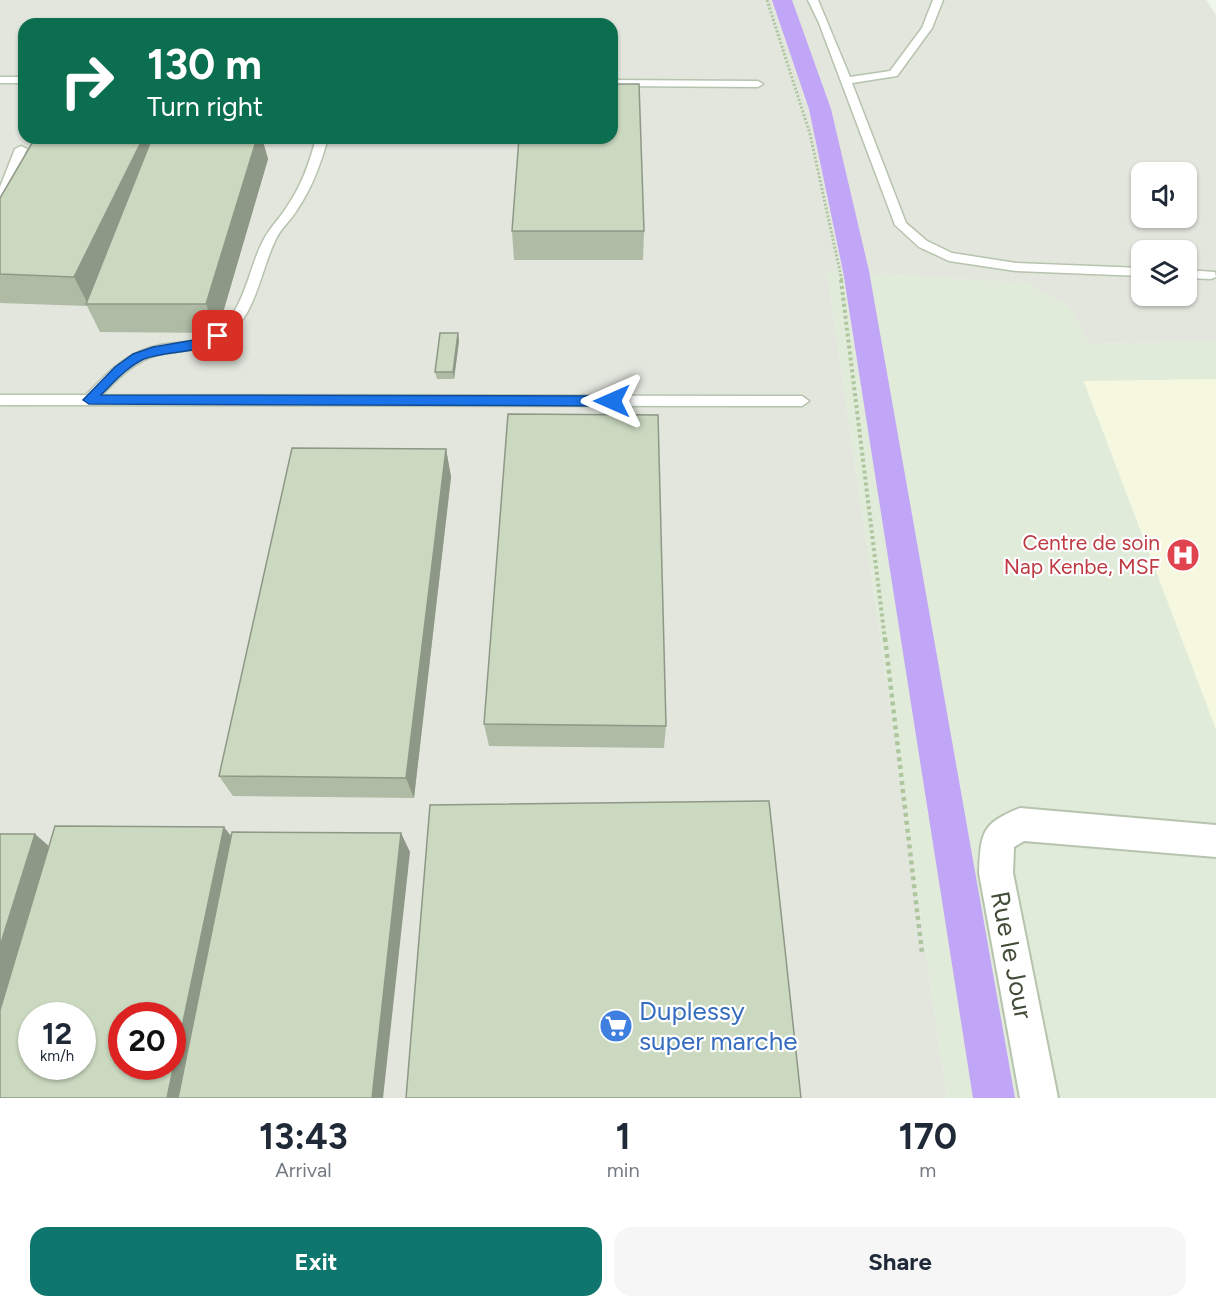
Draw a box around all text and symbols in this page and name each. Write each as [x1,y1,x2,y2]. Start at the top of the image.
text: 130 m [147,39,262,90]
icon: right [48,42,126,120]
text: Turn right [147,90,263,123]
map controls [1131,162,1197,306]
button: sound [1131,162,1197,228]
button: layers [1131,240,1197,306]
pin [192,310,243,361]
icon: arrive [201,319,234,352]
position arrow [580,369,644,433]
place label: Centre de soin Nap Kenbe, MSF [1004,530,1160,579]
hospital icon: Centre de soin Nap Kenbe, MSF [1165,537,1201,573]
street label: Rue le Jour [984,888,1040,1022]
place label: Duplessy super marche [639,995,797,1057]
speed limit sign: 20 [108,1002,186,1080]
supermarket icon: Duplessy super marche [598,1008,634,1044]
text: 12 [42,1015,72,1052]
text: km/h [40,1047,74,1065]
text: 13:43 [259,1115,348,1158]
text: 1 [616,1115,631,1158]
text: 170 [899,1115,957,1158]
text: Arrival [275,1158,332,1182]
text: min [607,1158,640,1182]
text: m [919,1158,936,1182]
button: Exit [30,1227,602,1296]
button: Share [614,1227,1186,1296]

